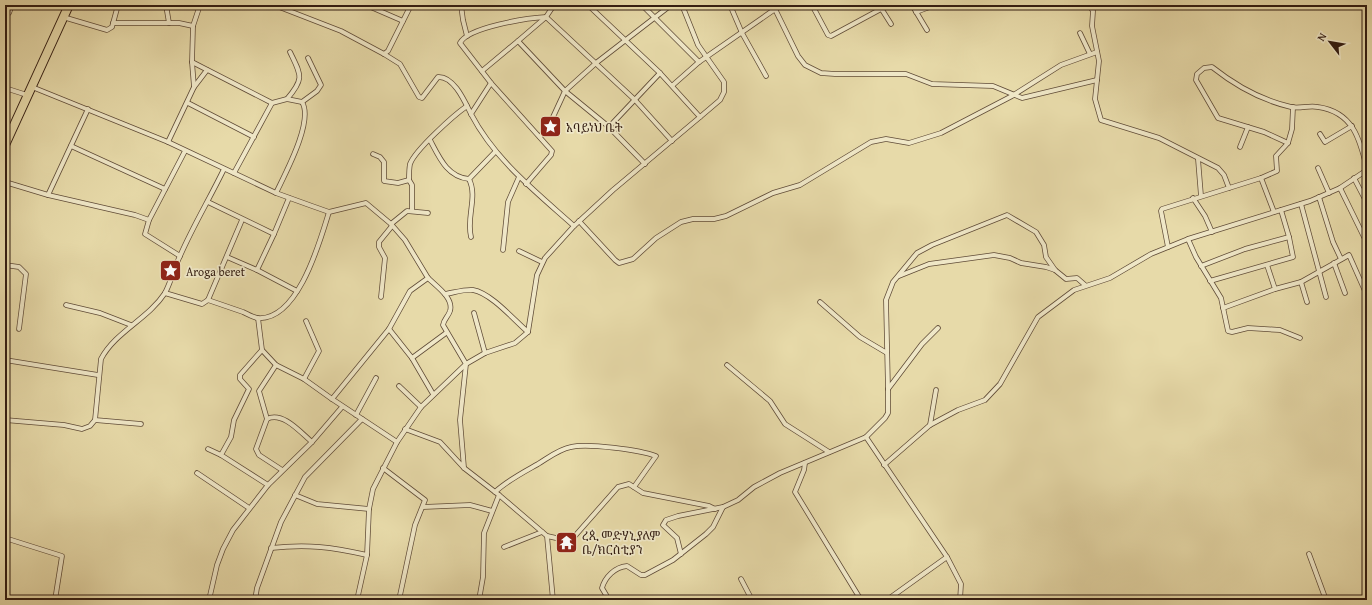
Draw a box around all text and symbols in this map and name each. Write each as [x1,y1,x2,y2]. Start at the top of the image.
north arrow [1310,22,1350,62]
text: N [1313,29,1331,44]
place icon: አባይነህ ቤት [537,114,563,140]
place label: አባይነህ ቤት [566,119,623,136]
place icon: Aroga beret [157,258,183,284]
place label: Aroga beret [186,263,246,280]
place label: ረጲ መድሃኒያለም ቤ/ክርስቲያን [582,527,661,558]
temple icon: ረጲ መድሃኒያለም ቤ/ክርስቲያን [554,529,580,555]

